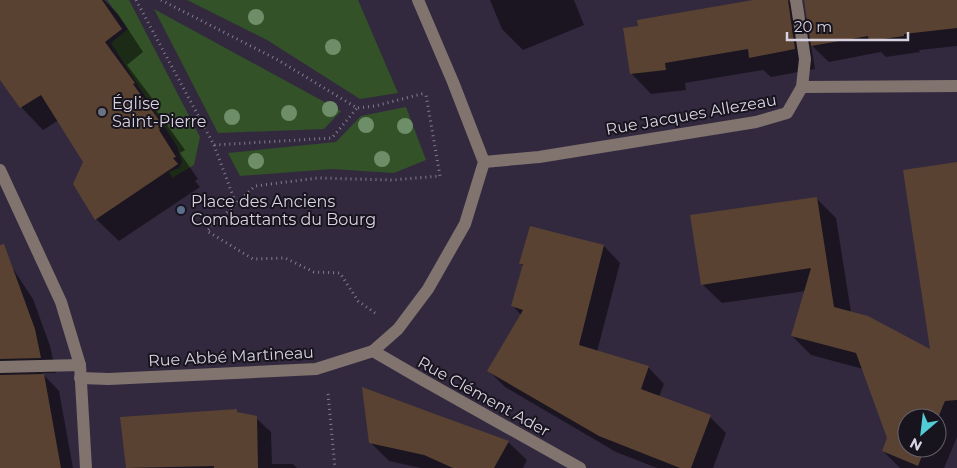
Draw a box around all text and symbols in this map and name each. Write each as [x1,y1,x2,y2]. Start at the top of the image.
scale bar [787,10,908,42]
text: 20 m [794,17,832,36]
street label: Rue Jacques Allezeau [604,90,778,139]
place label: Église Saint-Pierre [112,94,206,131]
marker: Église Saint-Pierre [96,106,108,118]
place label: Place des Anciens Combattants du Bourg [191,192,376,229]
marker: Place des Anciens Combattants du Bourg [175,204,187,216]
street label: Rue Abbé Martineau [148,343,314,370]
street label: Rue Clément Ader [414,352,553,441]
north arrow [897,408,947,458]
text: N [907,434,925,455]

